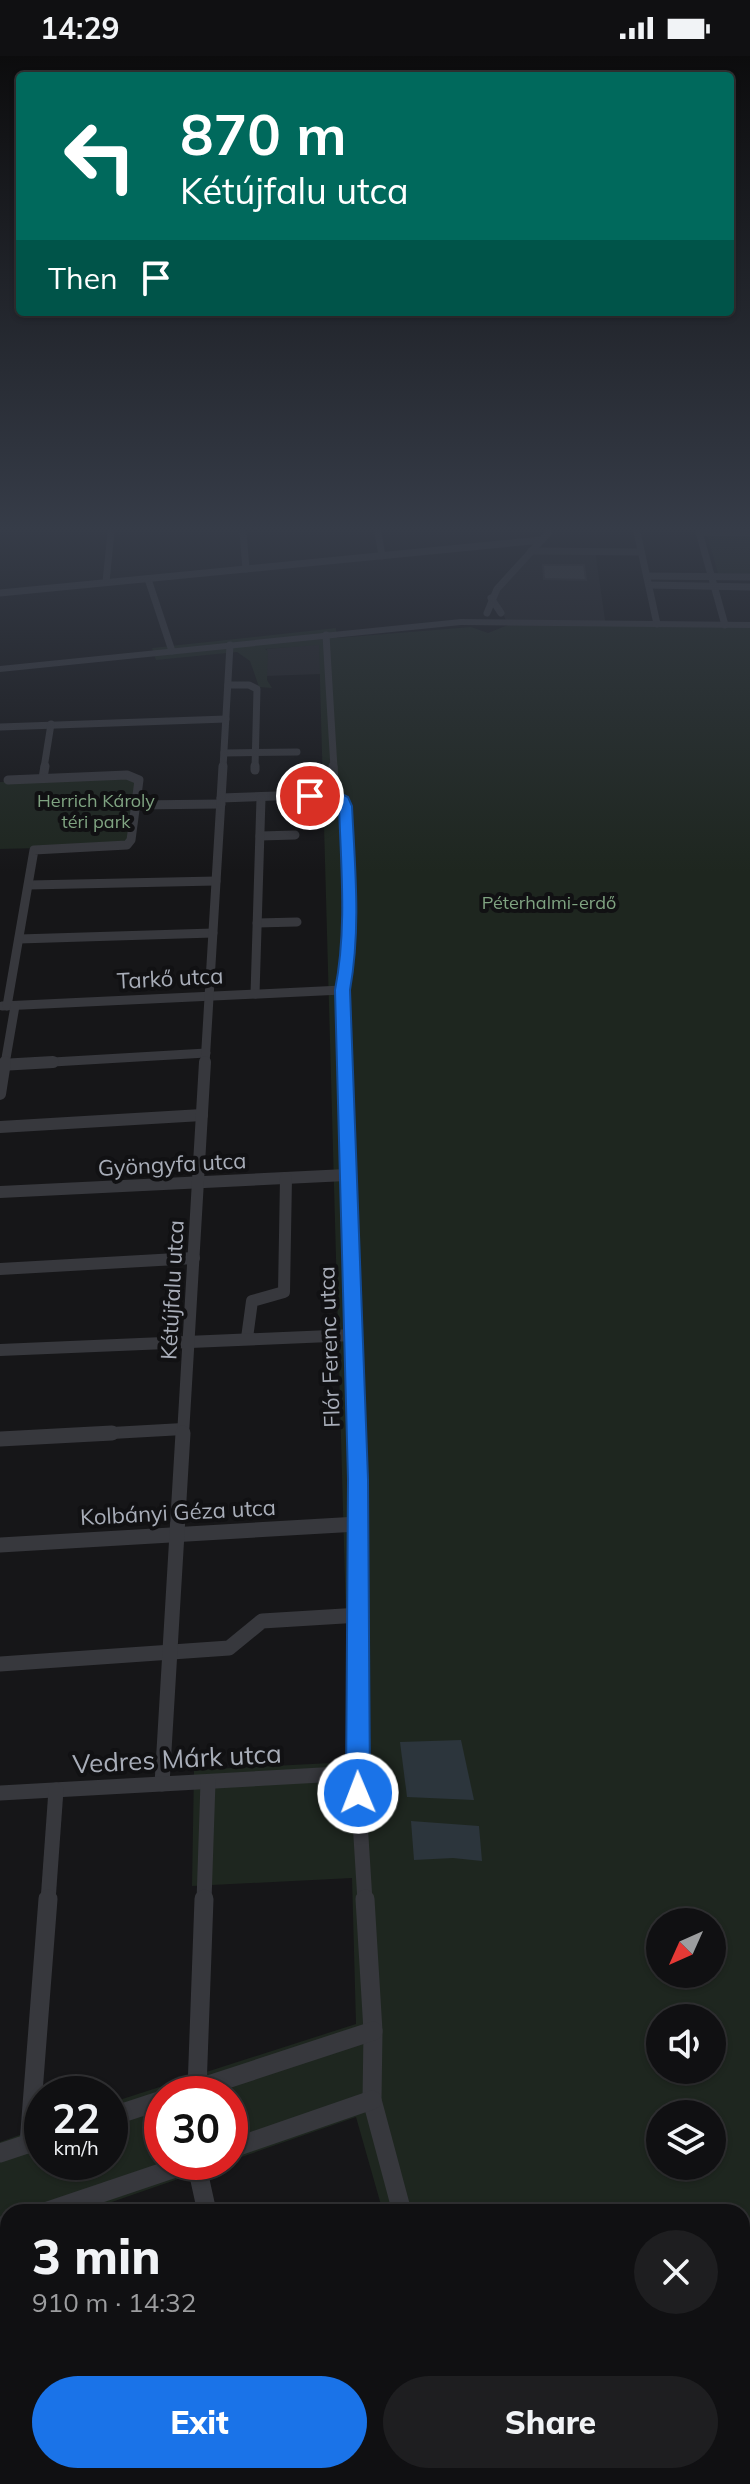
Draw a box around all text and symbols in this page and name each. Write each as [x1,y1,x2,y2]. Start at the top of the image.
text: 14:29 [40,9,119,47]
text: 870 m [180,99,347,169]
icon: left [48,104,152,208]
text: Kétújfalu utca [180,168,409,213]
icon: arrive [134,256,178,300]
text: Then [48,259,118,297]
pin [276,762,344,830]
icon: arrive [288,774,332,818]
park label: Herrich Károly téri park [37,789,155,833]
park label: Péterhalmi-erdő [482,891,616,914]
street label: Tarkő utca [116,961,224,995]
street label: Gyöngyfa utca [97,1146,247,1182]
street label: Kétújfalu utca [154,1219,190,1361]
street label: Flór Ferenc utca [312,1266,346,1428]
street label: Kolbányi Géza utca [79,1493,277,1531]
street label: Vedres Márk utca [72,1737,282,1780]
position arrow [316,1751,400,1835]
north arrow [646,1908,726,1988]
map controls [646,1908,726,2180]
button: sound [646,2004,726,2084]
speed limit sign: 30 [144,2076,248,2180]
text: 22 [52,2093,100,2143]
button: layers [646,2100,726,2180]
text: km/h [53,2135,99,2160]
text: 3 min [32,2226,161,2286]
button: close [634,2230,718,2314]
text: 910 m · 14:32 [32,2286,196,2319]
button: Exit [32,2376,367,2468]
button: Share [383,2376,718,2468]

